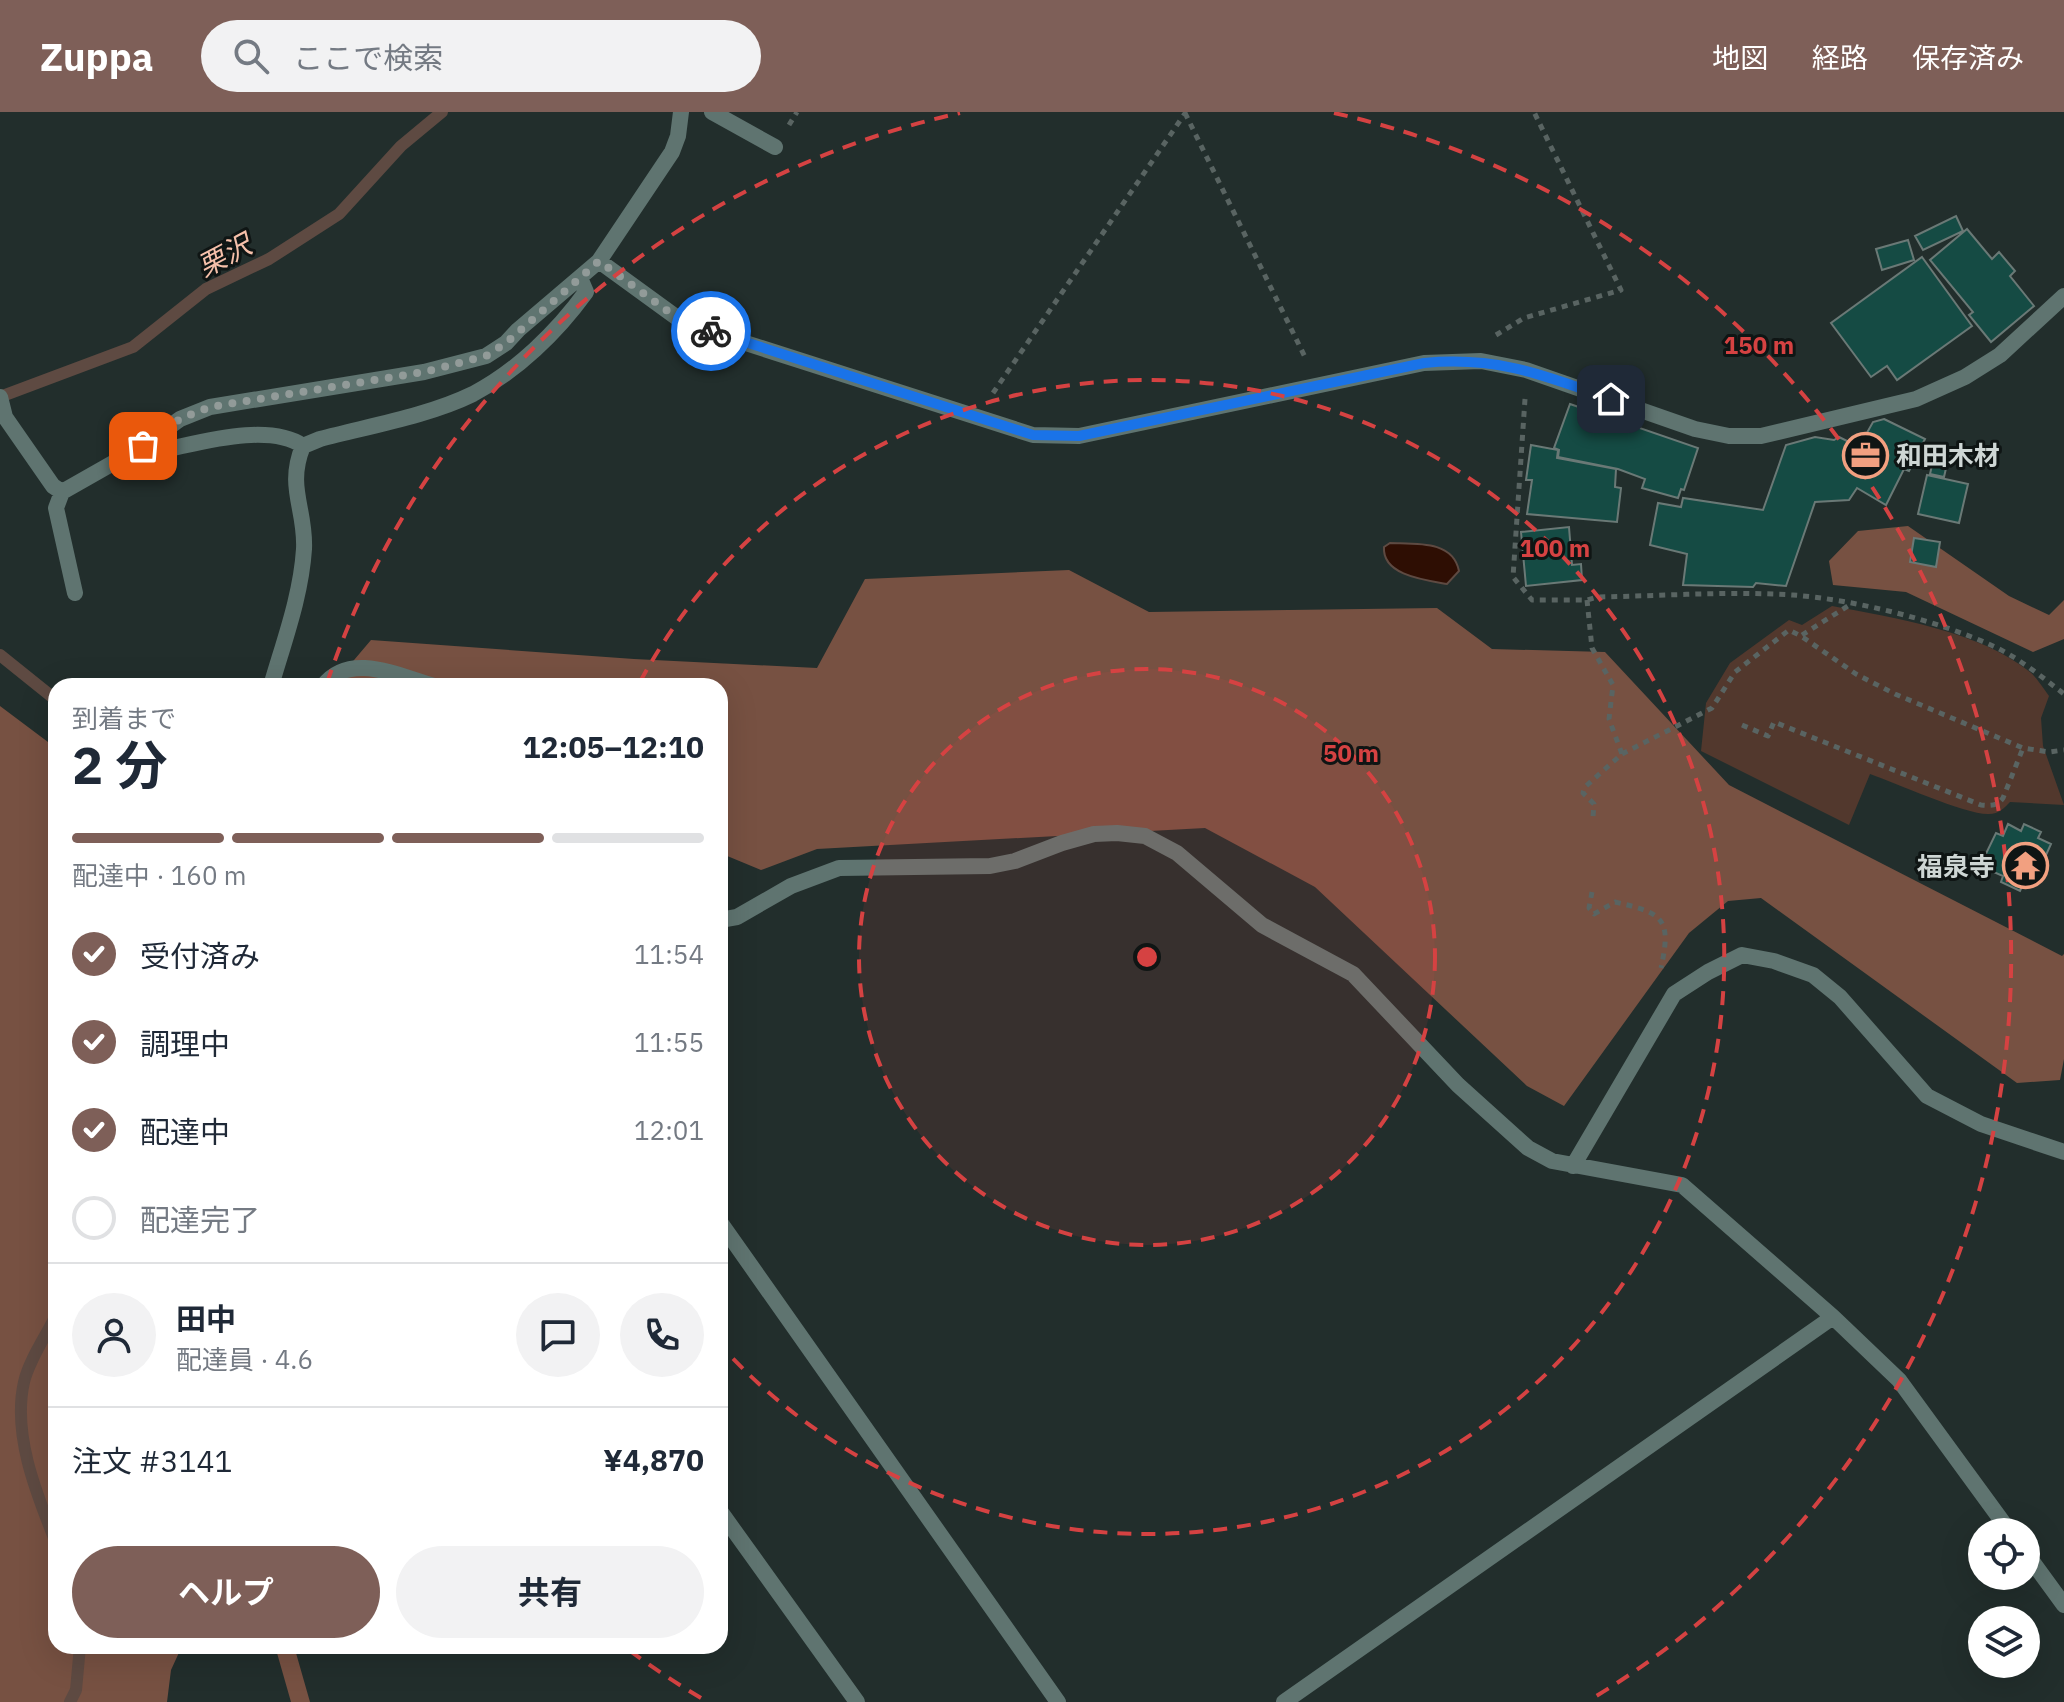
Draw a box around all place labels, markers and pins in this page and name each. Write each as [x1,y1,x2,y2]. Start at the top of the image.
pin [1577,365,1645,433]
pin [109,412,177,480]
office icon: 和田木材 [1841,431,1889,479]
place label: 和田木材 [1896,438,2000,472]
temple icon: 福泉寺 [2002,842,2050,890]
place label: 福泉寺 [1917,849,1995,883]
centre of rings [1133,943,1161,971]

